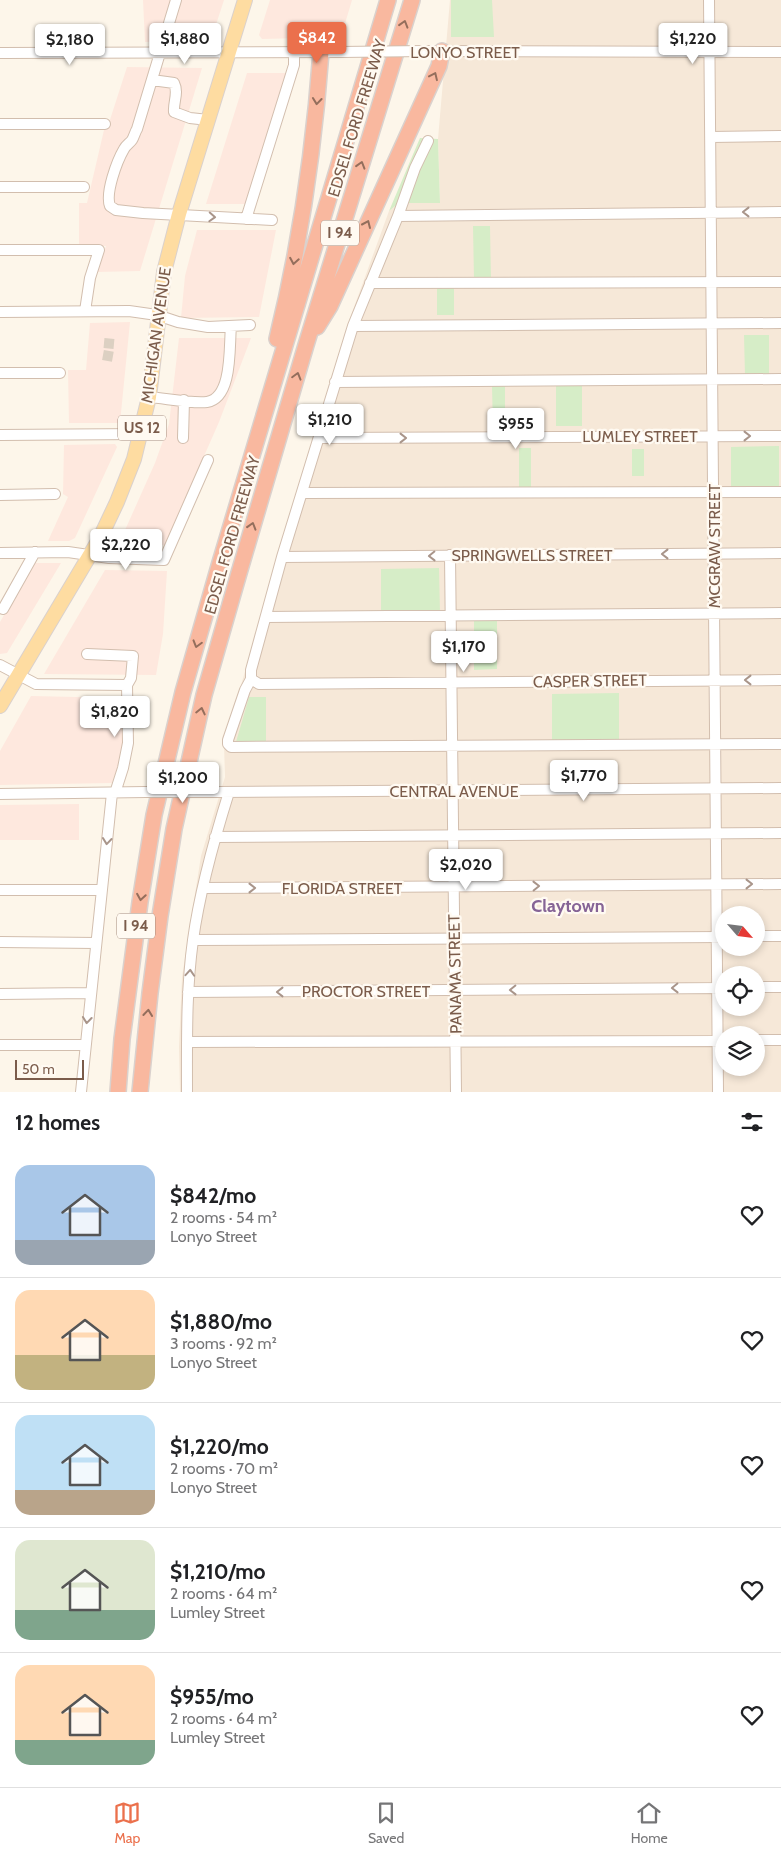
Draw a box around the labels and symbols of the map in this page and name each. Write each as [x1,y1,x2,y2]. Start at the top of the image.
one-way arrow [399,21,409,29]
pin: $1,880 [144,22,226,65]
pin: $842 [287,22,347,64]
pin: $1,220 [652,22,734,65]
pin: $2,180 [29,23,111,66]
street label: EDSEL FORD FREEWAY [324,36,390,199]
street label: LONYO STREET [410,43,520,62]
one-way arrow [428,72,439,81]
one-way arrow [312,97,323,105]
one-way arrow [355,161,365,169]
one-way arrow [742,207,750,217]
one-way arrow [209,212,217,222]
road number: I 94 [321,220,359,246]
one-way arrow [361,220,371,229]
one-way arrow [289,257,299,266]
street label: MICHIGAN AVENUE [137,266,175,404]
one-way arrow [291,372,301,380]
pin: $1,210 [289,404,371,446]
pin: $955 [486,408,546,450]
road number: US 12 [118,416,166,440]
street label: LUMLEY STREET [582,427,698,446]
one-way arrow [744,431,751,441]
one-way arrow [400,433,407,443]
street label: EDSEL FORD FREEWAY [200,453,264,616]
street label: MCGRAW STREET [705,483,724,608]
one-way arrow [247,522,257,530]
pin: $2,220 [85,528,167,571]
street label: SPRINGWELLS STREET [452,546,613,565]
one-way arrow [661,549,668,559]
one-way arrow [428,550,436,561]
pin: $1,170 [423,630,505,673]
one-way arrow [192,639,202,647]
street label: CASPER STREET [533,670,648,691]
one-way arrow [743,675,751,685]
pin: $1,820 [74,696,156,738]
one-way arrow [195,706,206,715]
pin: $1,770 [543,760,625,802]
pin: $1,200 [142,762,224,804]
street label: CENTRAL AVENUE [389,782,519,801]
one-way arrow [102,838,113,846]
pin: $2,020 [425,848,507,891]
street label: FLORIDA STREET [282,879,403,898]
one-way arrow [745,879,753,889]
one-way arrow [533,881,541,891]
one-way arrow [248,883,256,893]
one-way arrow [136,893,146,902]
district label: Claytown [531,895,605,917]
north arrow [715,906,765,956]
road number: I 94 [117,914,155,938]
street label: PANAMA STREET [444,914,466,1034]
one-way arrow [184,969,195,977]
street label: PROCTOR STREET [302,982,431,1001]
one-way arrow [671,983,679,994]
one-way arrow [508,985,516,995]
one-way arrow [276,987,284,997]
one-way arrow [143,1009,154,1017]
one-way arrow [82,1017,93,1025]
scale bar [15,1057,84,1080]

